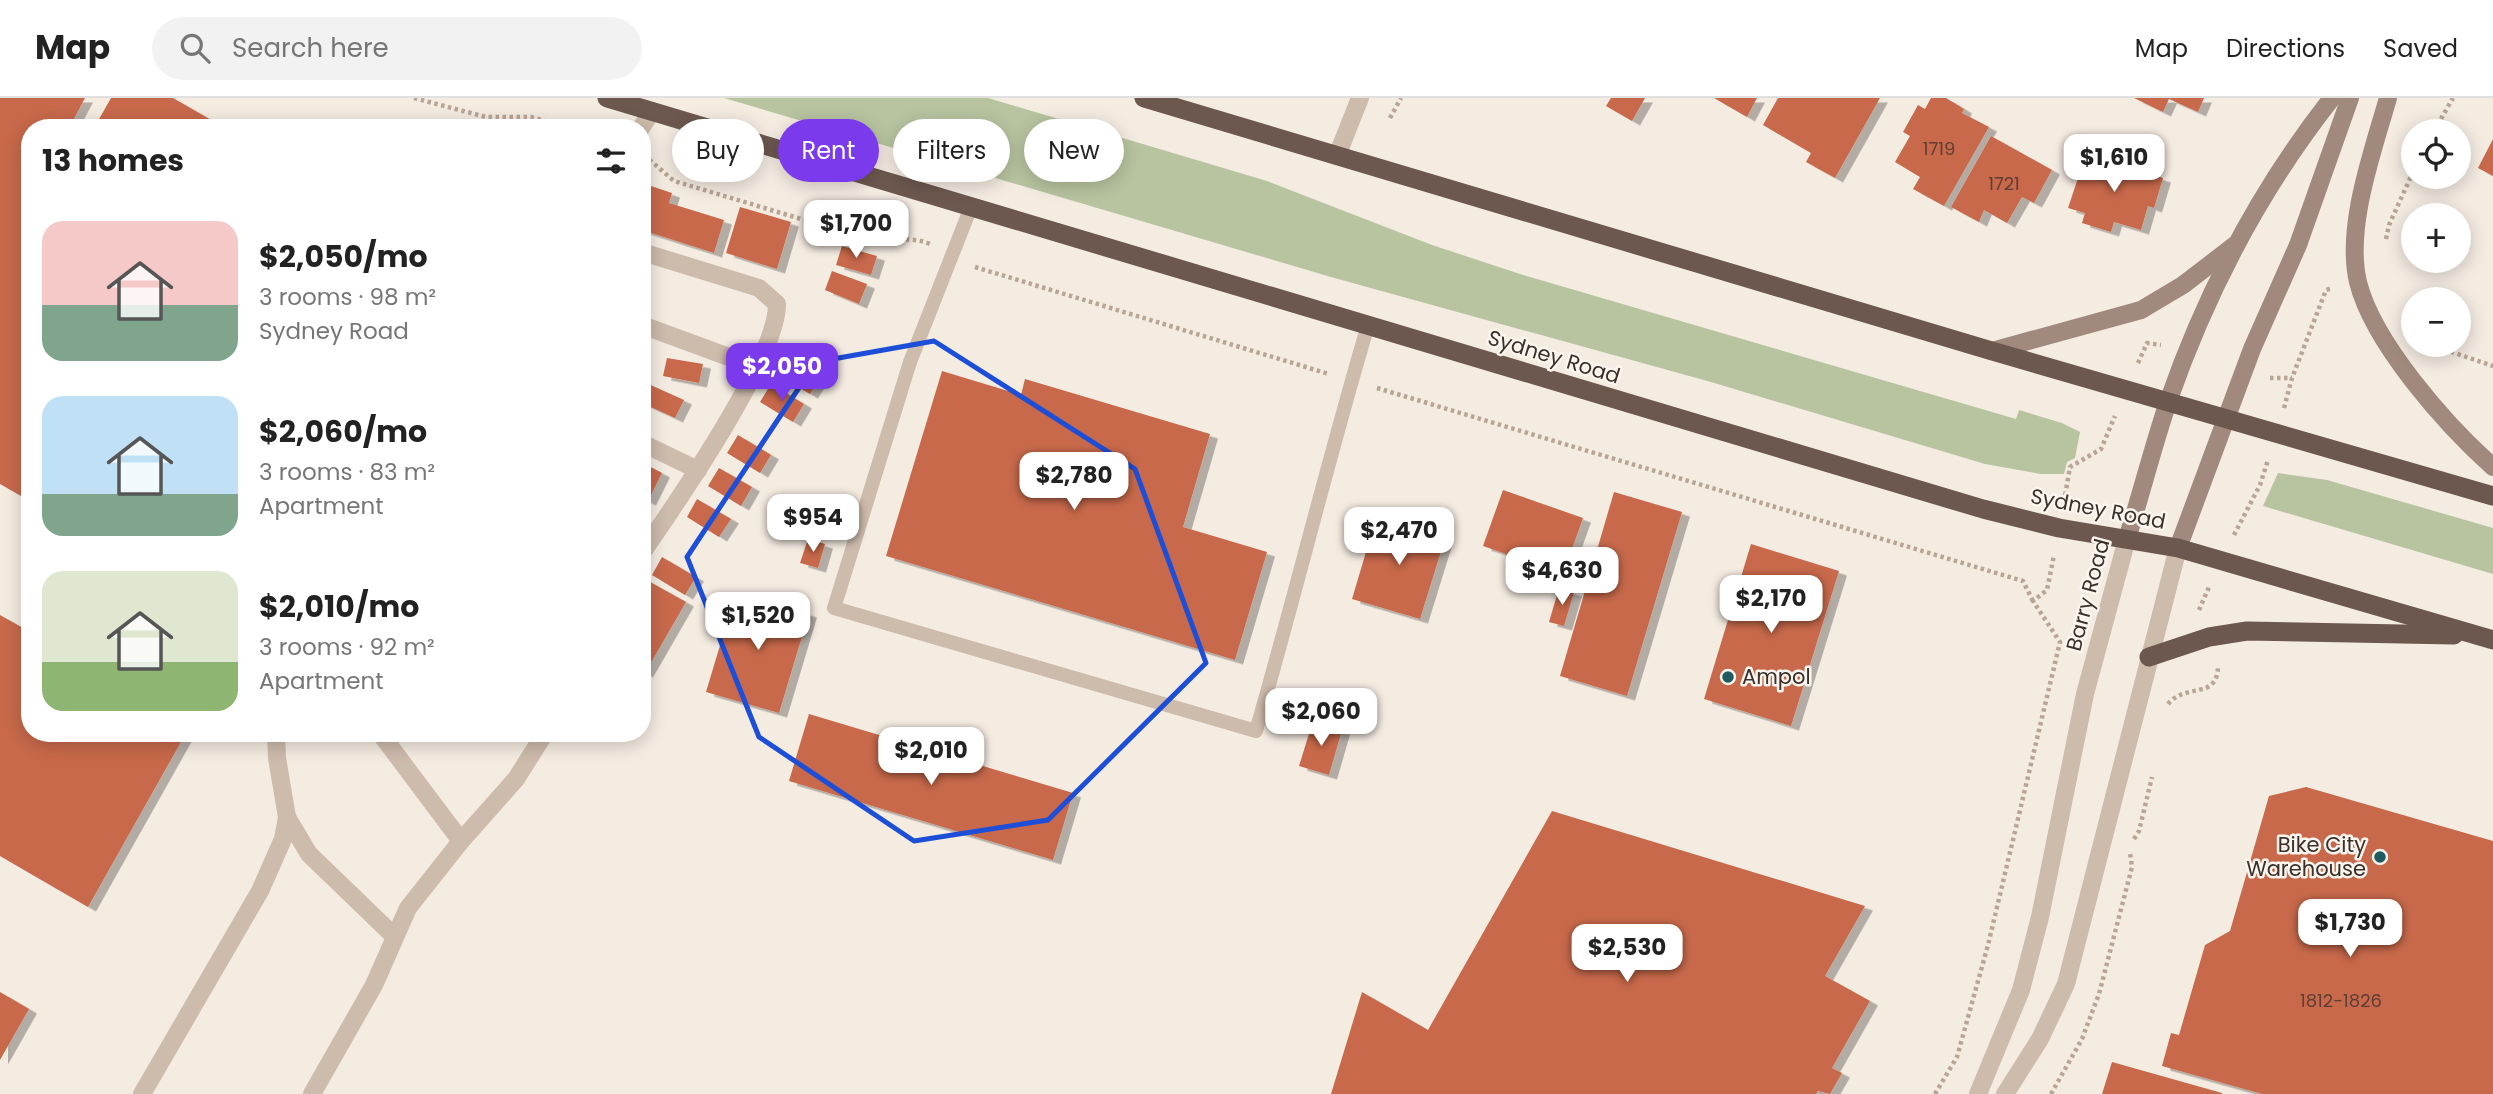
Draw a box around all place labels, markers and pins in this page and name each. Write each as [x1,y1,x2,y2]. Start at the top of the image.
pin: $1,610 [2057,134,2171,194]
pin: $1,700 [799,200,913,260]
pin: $2,050 [725,344,839,403]
pin: $2,780 [1017,452,1131,512]
pin: $954 [772,494,854,554]
pin: $2,470 [1342,508,1456,567]
pin: $4,630 [1505,547,1619,607]
pin: $2,170 [1714,575,1828,635]
pin: $1,520 [701,592,815,652]
place label: Ampol [1742,662,1811,691]
marker: Ampol [1720,669,1736,685]
pin: $2,060 [1264,688,1378,748]
pin: $2,010 [874,728,988,787]
place label: Bike City Warehouse [2246,830,2366,883]
marker: Bike City Warehouse [2372,849,2388,865]
pin: $1,730 [2293,900,2407,959]
pin: $2,530 [1570,924,1684,984]

